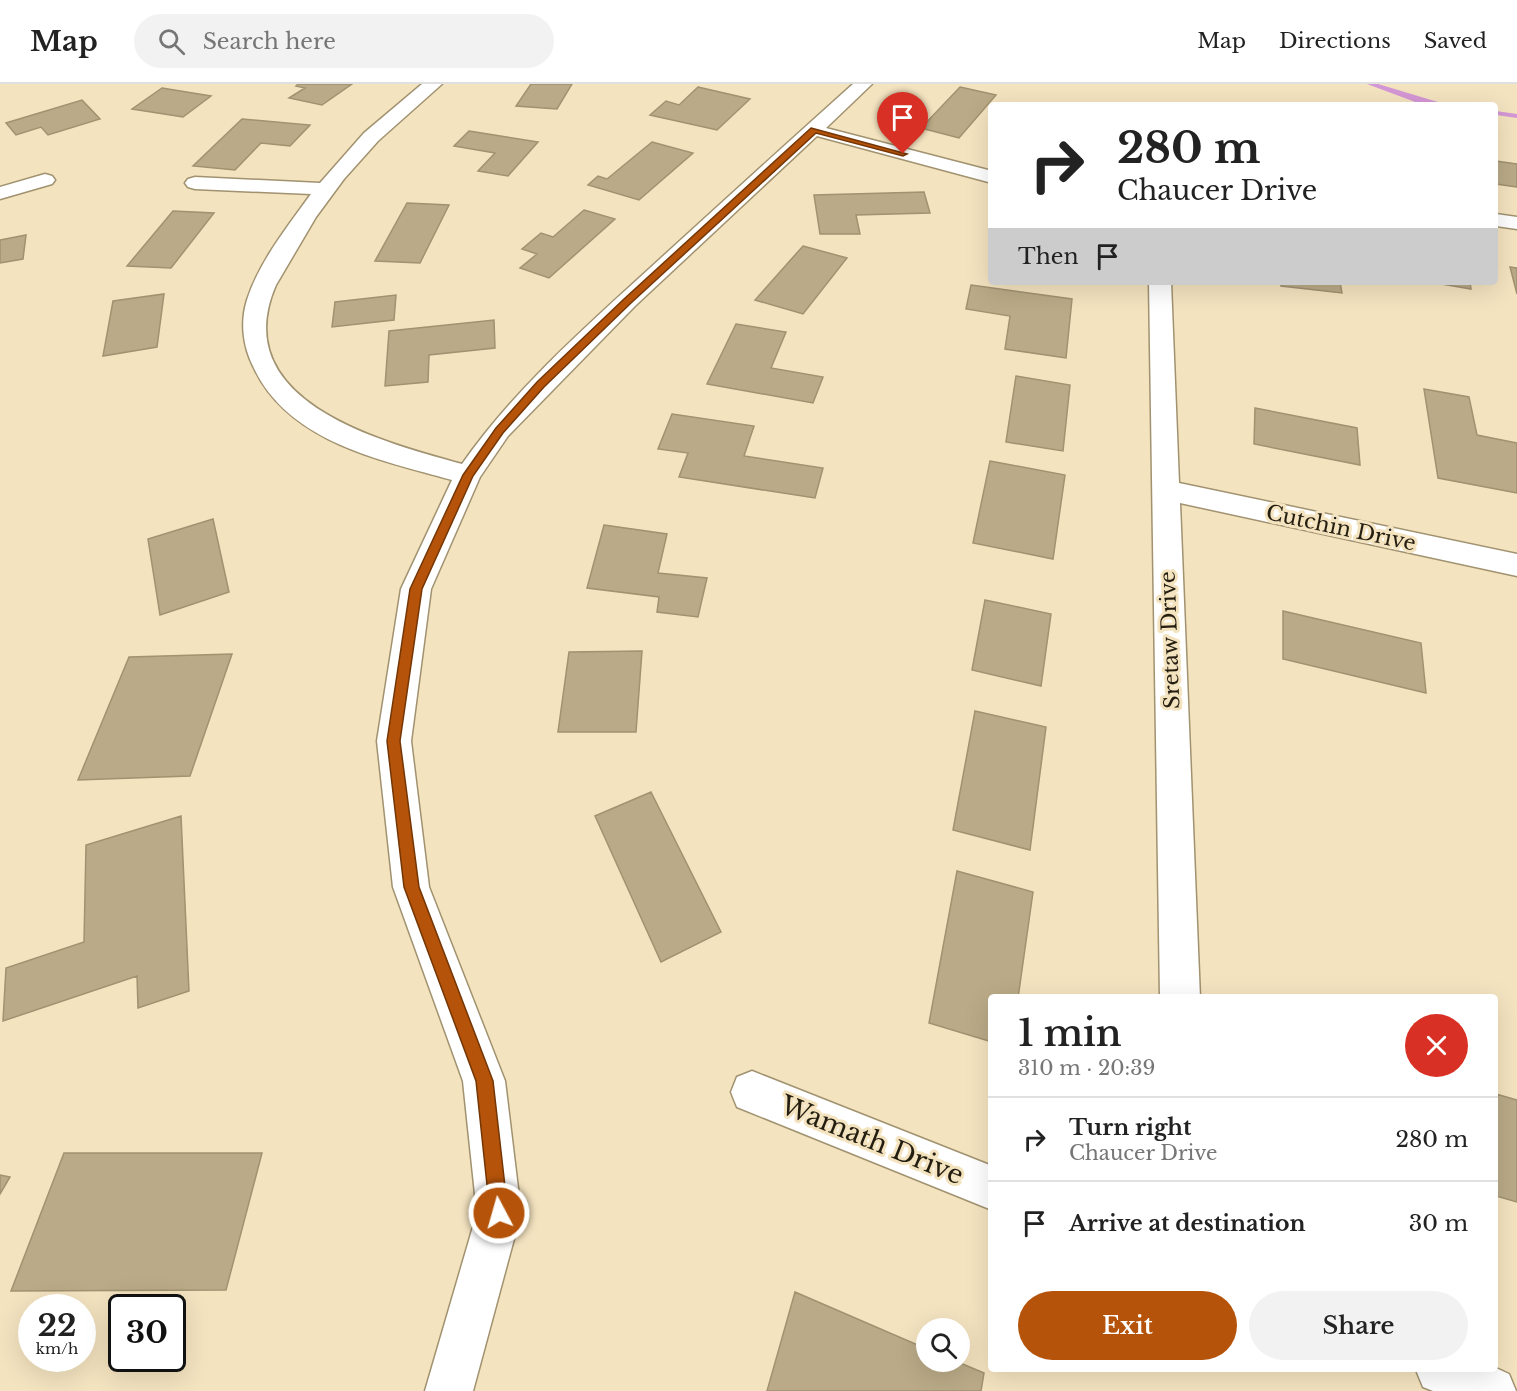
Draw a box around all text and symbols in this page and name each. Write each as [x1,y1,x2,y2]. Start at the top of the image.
search box [134,14,554,68]
text: Map [30,24,98,59]
icon: search [155,25,188,58]
text: Search here [203,28,336,55]
text: Map [1197,28,1246,54]
text: Directions [1279,28,1391,54]
text: Saved [1424,28,1487,54]
pin [877,92,928,154]
icon: arrive [886,101,919,134]
text: 280 m [1117,122,1260,174]
icon: right [1018,126,1096,204]
text: Chaucer Drive [1117,174,1317,207]
icon: arrive [1091,240,1124,273]
text: Then [1018,243,1079,270]
street label: Cutchin Drive [1264,499,1418,557]
street label: Sretaw Drive [1155,571,1185,709]
text: 1 min [1018,1011,1122,1056]
button: close [1405,1014,1468,1077]
text: 310 m · 20:39 [1018,1056,1155,1080]
street label: Wamath Drive [775,1088,968,1191]
text: Turn right [1069,1114,1191,1141]
icon: right [1018,1123,1051,1156]
text: 280 m [1395,1126,1468,1153]
text: Chaucer Drive [1069,1141,1217,1165]
position arrow [467,1181,531,1245]
icon: arrive [1018,1207,1051,1240]
text: Arrive at destination [1069,1210,1306,1237]
text: 30 m [1409,1210,1468,1237]
button: Exit [1018,1291,1237,1360]
button: Share [1249,1291,1468,1360]
speed limit sign: 30 [108,1294,186,1372]
text: 22 [37,1307,77,1344]
map controls [916,1318,970,1372]
button: search [916,1318,970,1372]
text: km/h [36,1339,78,1358]

